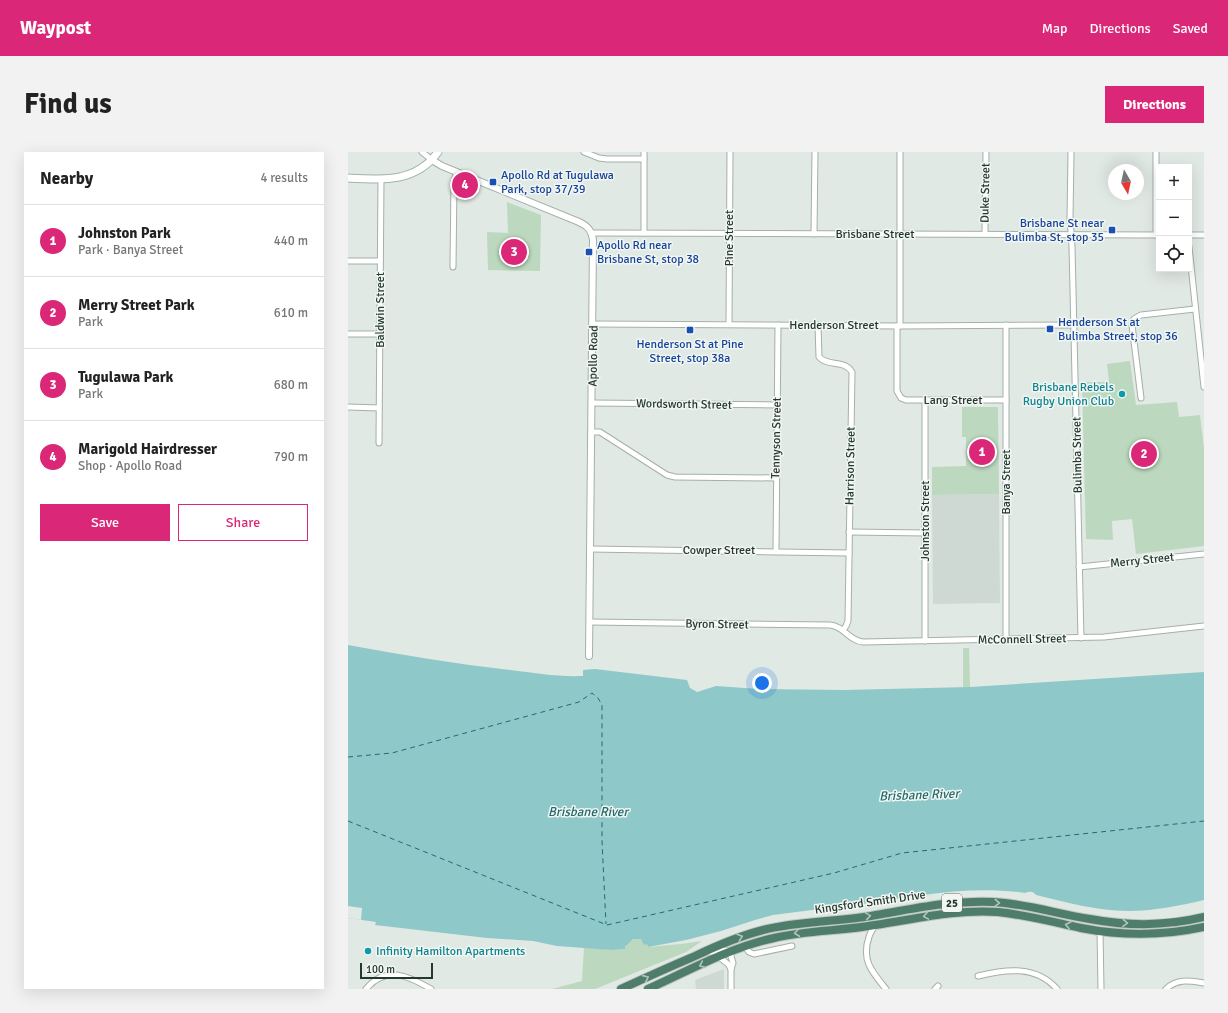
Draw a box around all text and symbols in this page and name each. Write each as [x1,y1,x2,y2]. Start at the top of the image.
text: Waypost [20,16,91,40]
text: Map [1042,20,1068,37]
text: Directions [1090,20,1151,37]
text: Saved [1173,20,1208,37]
button: Directions [1105,86,1204,123]
text: Find us [24,87,112,121]
street label: Duke Street [977,163,994,223]
north arrow [1108,164,1144,200]
map controls [1156,164,1192,272]
button: + [1156,164,1192,200]
text: Nearby [40,168,93,189]
place label: Apollo Rd at Tugulawa Park, stop 37/39 [501,168,614,197]
text: 4 results [260,170,308,186]
pin: 4 [452,170,478,200]
marker: Apollo Rd at Tugulawa Park, stop 37/39 [488,177,498,187]
button: − [1156,200,1192,236]
street label: Pine Street [722,210,737,266]
place label: Brisbane St near Bulimba St, stop 35 [1005,216,1105,245]
text: Johnston Park [78,224,171,242]
marker: Brisbane St near Bulimba St, stop 35 [1107,225,1117,235]
street label: Brisbane Street [835,227,915,242]
text: 1 [49,233,57,249]
text: 440 m [274,233,308,249]
button: locate [1156,236,1192,272]
pin: 3 [501,237,527,267]
place label: Apollo Rd near Brisbane St, stop 38 [597,238,699,267]
text: Park · Banya Street [78,242,183,258]
marker: Apollo Rd near Brisbane St, stop 38 [584,247,594,257]
street label: Baldwin Street [373,272,388,348]
text: Merry Street Park [78,296,195,314]
text: 2 [49,305,57,321]
text: 610 m [274,305,308,321]
text: Park [78,314,103,330]
place label: Henderson St at Bulimba Street, stop 36 [1058,315,1178,344]
street label: Henderson Street [789,318,879,333]
marker: Henderson St at Bulimba Street, stop 36 [1045,324,1055,334]
street label: Apollo Road [585,325,602,387]
marker: Henderson St at Pine Street, stop 38a [685,325,695,335]
place label: Henderson St at Pine Street, stop 38a [636,337,744,366]
text: Tugulawa Park [78,368,173,386]
text: 3 [49,377,57,393]
text: 680 m [274,377,308,393]
place label: Brisbane Rebels Rugby Union Club [1023,380,1114,409]
text: Park [78,386,103,402]
marker: Brisbane Rebels Rugby Union Club [1117,389,1127,399]
street label: Lang Street [923,393,983,408]
street label: Wordsworth Street [636,396,732,413]
street label: Tennyson Street [768,397,785,479]
street label: Bulimba Street [1069,417,1086,493]
street label: Harrison Street [842,427,859,505]
pin: 1 [969,437,995,467]
pin: 2 [1131,439,1157,469]
text: Marigold Hairdresser [78,440,217,458]
text: 4 [49,449,57,465]
text: 790 m [274,449,308,465]
street label: Banya Street [999,449,1014,515]
text: Shop · Apollo Road [78,458,182,474]
street label: Johnston Street [918,481,933,561]
button: Save [40,504,170,541]
button: Share [178,504,308,541]
street label: Cowper Street [683,543,755,558]
street label: Merry Street [1109,550,1175,571]
street label: Byron Street [685,616,749,633]
street label: McConnell Street [978,631,1066,648]
your location [752,673,772,693]
water label: Brisbane River [879,786,962,804]
water label: Brisbane River [548,804,630,820]
street label: Kingsford Smith Drive [814,887,926,918]
road number: 25 [942,894,962,912]
one-way arrow [994,898,1000,907]
one-way arrow [865,912,871,921]
one-way arrow [923,912,929,920]
one-way arrow [1122,919,1128,928]
one-way arrow [1065,921,1072,930]
one-way arrow [794,928,800,937]
one-way arrow [736,933,743,942]
place label: Infinity Hamilton Apartments [376,944,525,959]
marker: Infinity Hamilton Apartments [363,946,373,956]
one-way arrow [699,960,707,968]
scale bar [360,961,433,980]
text: 100 m [366,963,395,976]
one-way arrow [643,974,650,982]

